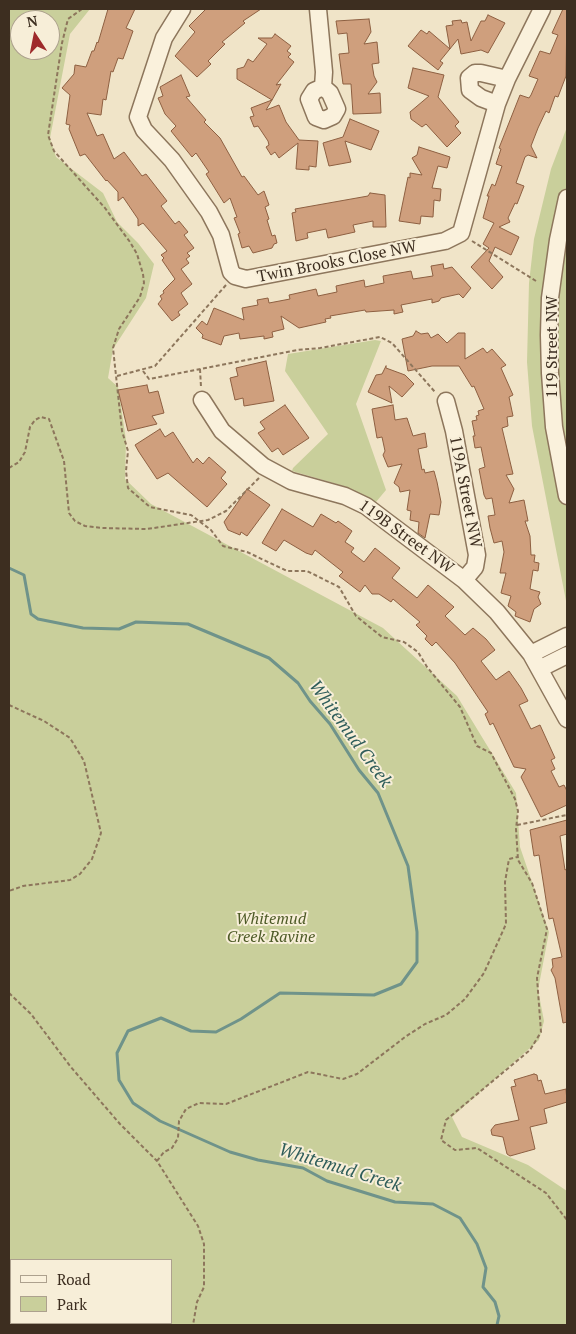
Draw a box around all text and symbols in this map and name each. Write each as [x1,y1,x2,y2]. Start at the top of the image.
north arrow [10,10,60,60]
text: N [25,10,39,31]
street label: Twin Brooks Close NW [256,237,418,287]
street label: 119 Street NW [542,296,562,398]
street label: 119A Street NW [445,434,485,550]
street label: 119B Street NW [355,496,457,578]
water label: Whitemud Creek [304,676,396,792]
park label: Whitemud Creek Ravine [227,909,315,947]
water label: Whitemud Creek [276,1139,404,1197]
legend [10,1259,172,1324]
text: Road [57,1269,90,1289]
text: Park [57,1294,87,1314]

